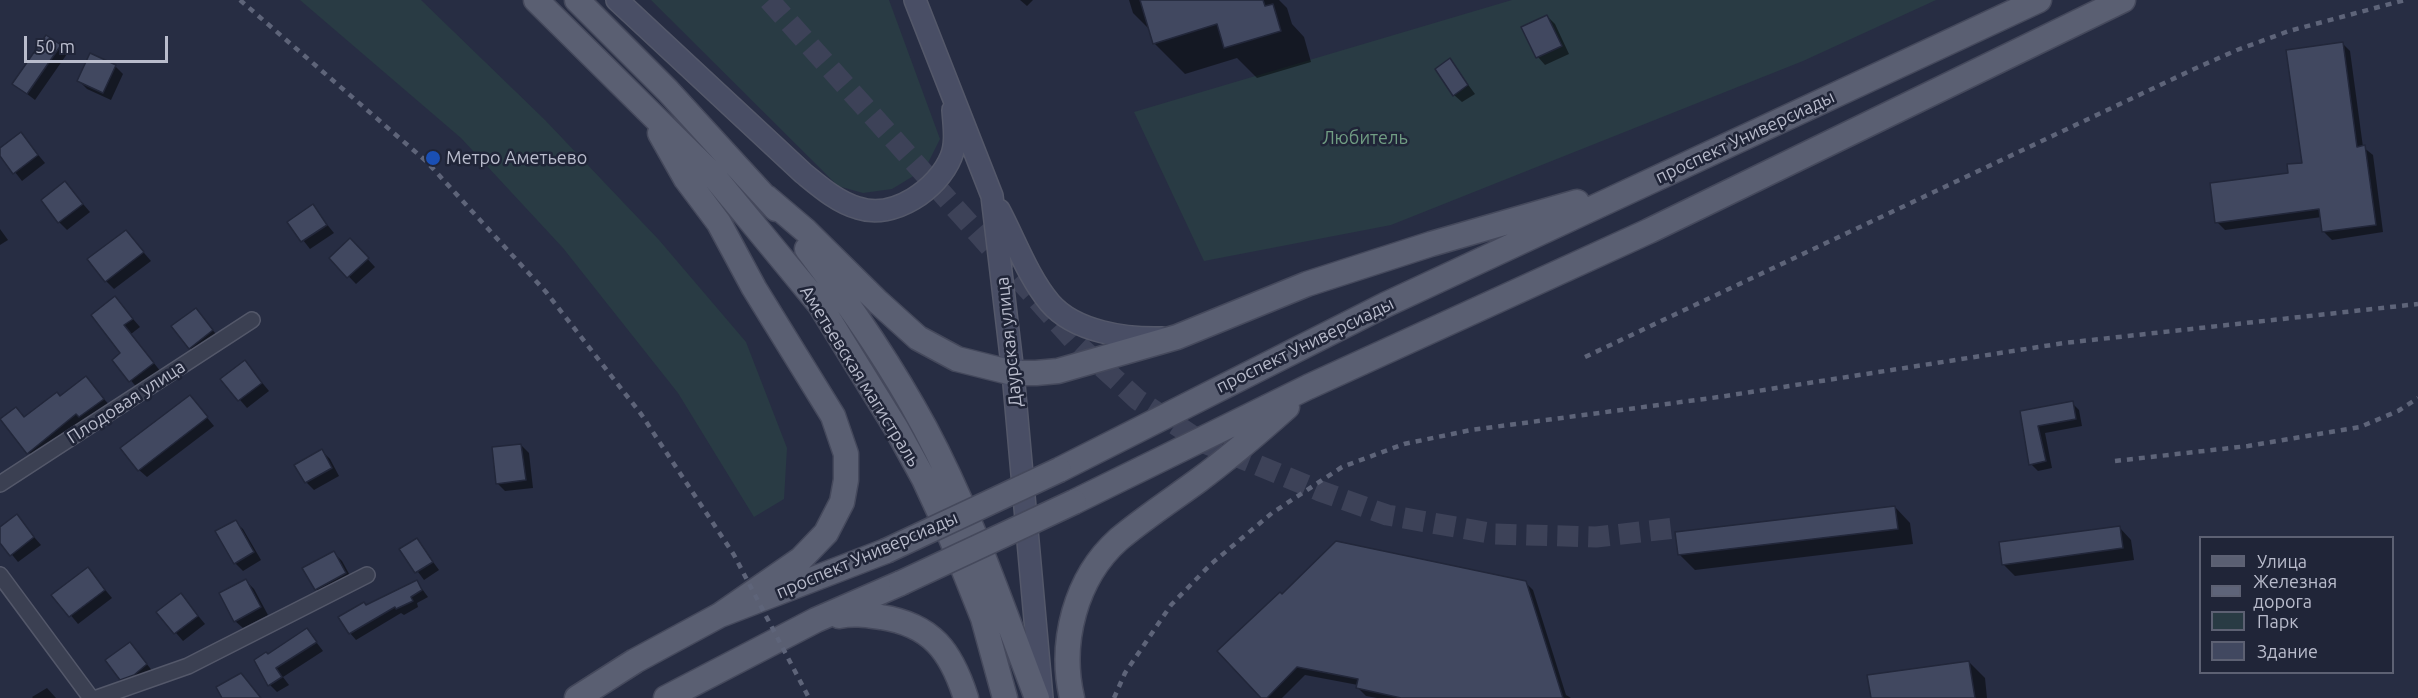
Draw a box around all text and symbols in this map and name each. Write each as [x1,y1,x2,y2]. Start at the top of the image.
scale bar [27,24,171,62]
text: 50 m [35,36,75,56]
street label: проспект Универсиады [1652,86,1838,188]
park label: Любитель [1322,127,1408,149]
place label: Метро Аметьево [446,147,587,169]
marker: Метро Аметьево [424,149,442,167]
street label: Даурская улица [991,276,1027,408]
street label: Аметьевская магистраль [795,282,925,470]
street label: проспект Универсиады [1213,293,1397,397]
street label: Плодовая улица [63,356,189,448]
street label: проспект Универсиады [773,507,961,603]
legend [2199,536,2394,674]
text: Улица [2257,551,2307,571]
text: Железная дорога [2253,571,2337,611]
text: Парк [2257,611,2298,631]
text: Здание [2257,641,2318,661]

